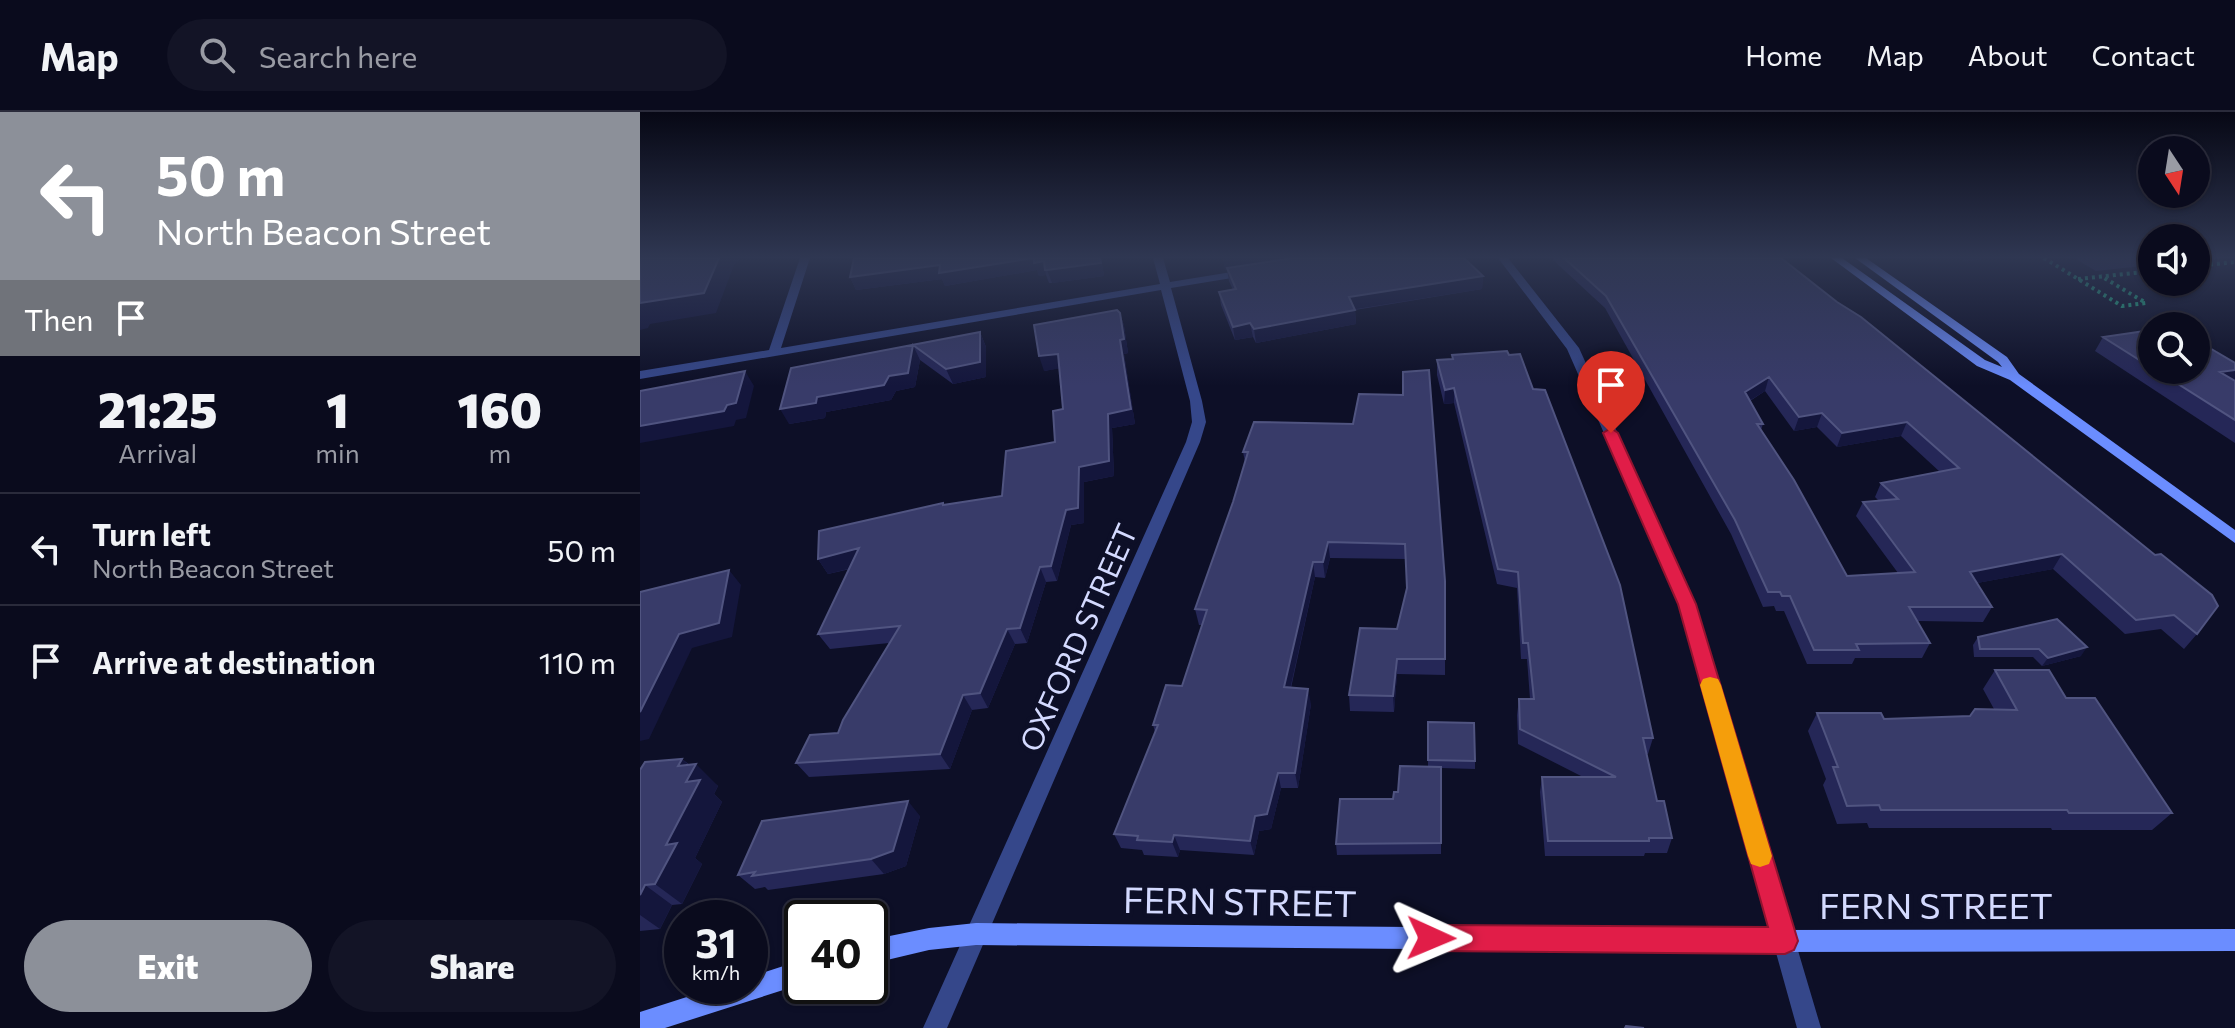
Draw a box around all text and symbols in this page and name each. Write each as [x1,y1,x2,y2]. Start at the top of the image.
search box [167,19,727,91]
text: Map [40,32,119,79]
icon: search [195,33,239,77]
text: Search here [259,37,417,74]
text: Home [1745,38,1822,72]
text: Map [1866,38,1924,72]
text: About [1968,38,2048,72]
text: Contact [2092,38,2195,72]
north arrow [2138,136,2210,208]
map controls [2138,136,2210,384]
text: 50 m [156,139,285,208]
icon: left [24,144,128,248]
text: North Beacon Street [156,208,491,252]
button: sound [2138,224,2210,296]
icon: arrive [109,296,153,340]
text: Then [24,300,93,337]
button: search [2138,312,2210,384]
pin [1577,351,1645,433]
icon: arrive [1589,363,1633,407]
text: 21:25 [98,379,217,438]
text: 1 [326,379,349,438]
text: 160 [458,379,542,438]
text: Arrival [118,437,197,468]
text: min [315,437,360,468]
text: m [488,437,511,468]
text: Turn left [92,515,211,552]
street label: OXFORD STREET [1010,518,1144,756]
icon: left [24,527,68,571]
text: 50 m [547,531,616,568]
text: North Beacon Street [92,552,334,583]
icon: arrive [24,639,68,683]
text: Arrive at destination [92,643,376,680]
text: 110 m [539,643,616,680]
street label: FERN STREET [1123,876,1357,924]
street label: FERN STREET [1819,882,2053,926]
position arrow [1389,896,1473,980]
speed limit sign: 40 [784,900,888,1004]
text: 31 [695,917,737,966]
button: Exit [24,920,312,1012]
button: Share [328,920,616,1012]
text: km/h [692,960,740,984]

